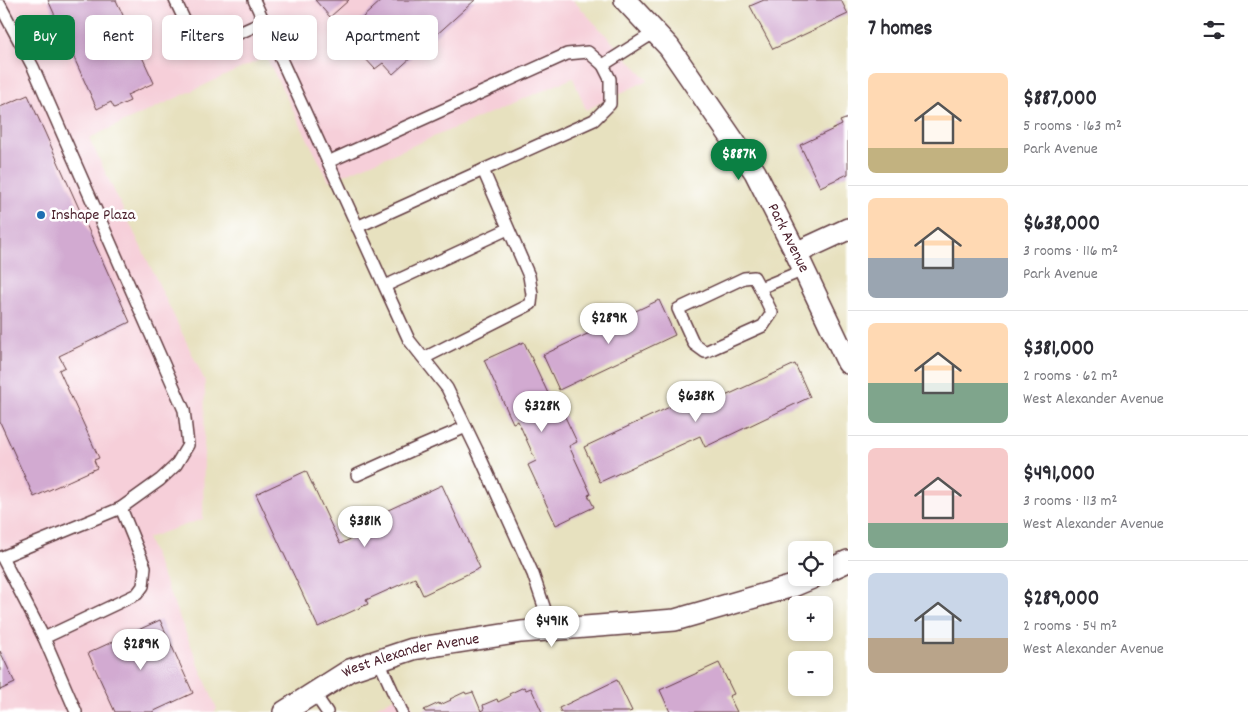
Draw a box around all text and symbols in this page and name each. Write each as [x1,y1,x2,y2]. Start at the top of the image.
chip: Buy [15,15,75,60]
chip: Rent [85,15,152,60]
chip: Filters [162,15,243,60]
chip: New [253,15,317,60]
chip: Apartment [327,15,438,60]
text: 7 homes [868,15,932,45]
icon: filters [1200,16,1228,44]
text: $887,000 [1023,85,1097,115]
icon: home [908,93,968,153]
text: 5 rooms · 163 m² [1023,115,1122,138]
pin: $887K [704,138,774,181]
text: Park Avenue [1023,138,1098,161]
text: $887K [722,143,756,166]
street label: Park Avenue [761,199,815,276]
place label: Inshape Plaza [51,204,136,227]
marker: Inshape Plaza [35,209,47,221]
text: $638,000 [1023,210,1100,240]
icon: home [908,218,968,278]
text: 3 rooms · 116 m² [1023,240,1118,263]
text: Park Avenue [1023,263,1098,286]
pin: $289K [574,302,644,345]
text: $289K [591,307,627,330]
text: $381,000 [1023,335,1094,365]
icon: home [908,343,968,403]
text: 2 rooms · 62 m² [1023,365,1118,388]
pin: $638K [661,380,731,423]
text: $638K [678,385,714,408]
text: West Alexander Avenue [1023,388,1164,411]
pin: $328K [507,390,577,433]
text: $328K [524,395,560,418]
text: $491,000 [1023,460,1095,490]
icon: home [908,468,968,528]
text: 3 rooms · 113 m² [1023,490,1117,513]
pin: $381K [330,506,400,548]
text: $381K [349,510,381,533]
text: West Alexander Avenue [1023,513,1164,536]
map controls [788,541,833,696]
button: locate [788,541,833,586]
text: $289,000 [1023,585,1099,615]
icon: home [908,593,968,653]
button: + [788,596,833,641]
pin: $491K [517,606,587,648]
text: $491K [536,610,568,633]
text: 2 rooms · 54 m² [1023,615,1117,638]
street label: West Alexander Avenue [337,627,481,684]
pin: $289K [106,628,176,671]
text: $289K [123,633,159,656]
text: West Alexander Avenue [1023,638,1164,661]
button: − [788,651,833,696]

